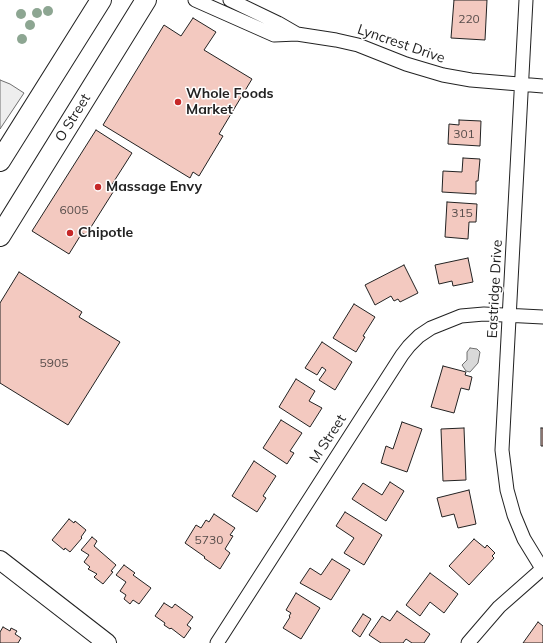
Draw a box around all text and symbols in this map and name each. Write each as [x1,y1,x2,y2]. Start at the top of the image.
house number: 220 [458,12,480,26]
street label: Lyncrest Drive [355,21,447,67]
place label: Whole Foods Market [186,86,274,118]
street label: O Street [52,91,94,145]
marker: Whole Foods Market [173,97,183,107]
house number: 301 [453,127,475,141]
place label: Massage Envy [106,179,202,195]
marker: Massage Envy [93,182,103,192]
house number: 6005 [60,203,88,217]
house number: 315 [451,206,473,220]
place label: Chipotle [78,225,133,241]
marker: Chipotle [65,228,75,238]
street label: Eastridge Drive [484,239,506,339]
house number: 5905 [40,356,68,370]
street label: M Street [306,412,350,466]
house number: 5730 [195,533,223,547]

